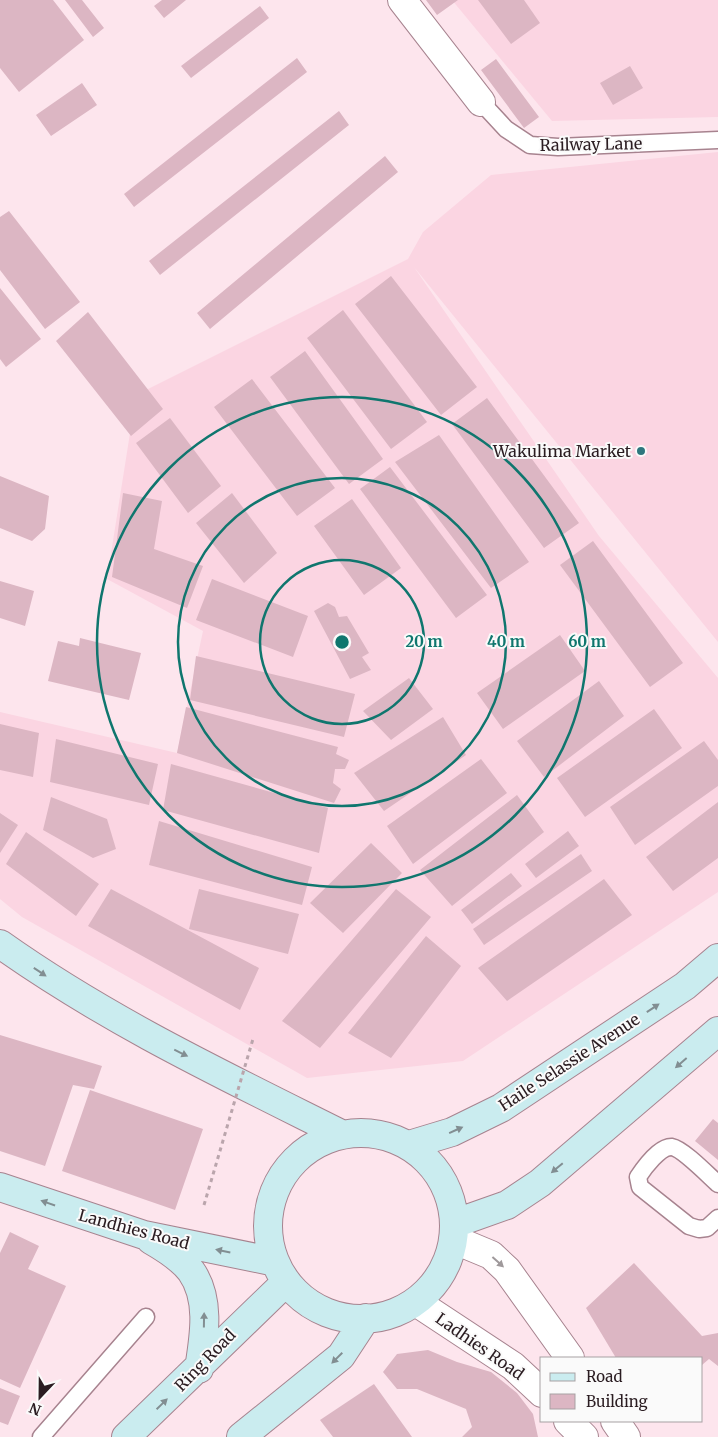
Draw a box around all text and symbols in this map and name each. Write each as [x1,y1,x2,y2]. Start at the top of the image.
street label: Railway Lane [540,133,642,155]
place label: Wakulima Market [492,441,632,461]
marker: Wakulima Market [635,445,647,457]
text: 20 m [405,632,443,651]
text: 40 m [487,632,525,651]
text: 60 m [568,632,606,651]
centre of rings [333,633,351,651]
one-way arrow [34,967,47,977]
one-way arrow [646,1003,660,1012]
street label: Haile Selassie Avenue [495,1009,643,1115]
one-way arrow [174,1049,188,1057]
one-way arrow [676,1057,688,1069]
one-way arrow [449,1125,463,1133]
one-way arrow [551,1163,564,1174]
one-way arrow [40,1199,55,1207]
street label: Landhies Road [76,1205,192,1253]
one-way arrow [216,1247,231,1255]
one-way arrow [491,1256,503,1268]
street label: Ladhies Road [432,1308,528,1384]
one-way arrow [200,1312,208,1328]
street label: Ring Road [170,1324,240,1395]
one-way arrow [331,1352,343,1364]
legend [540,1357,703,1422]
text: Road [586,1367,622,1386]
north arrow [15,1372,65,1422]
text: Building [586,1392,648,1411]
one-way arrow [156,1398,168,1410]
text: N [27,1399,44,1419]

